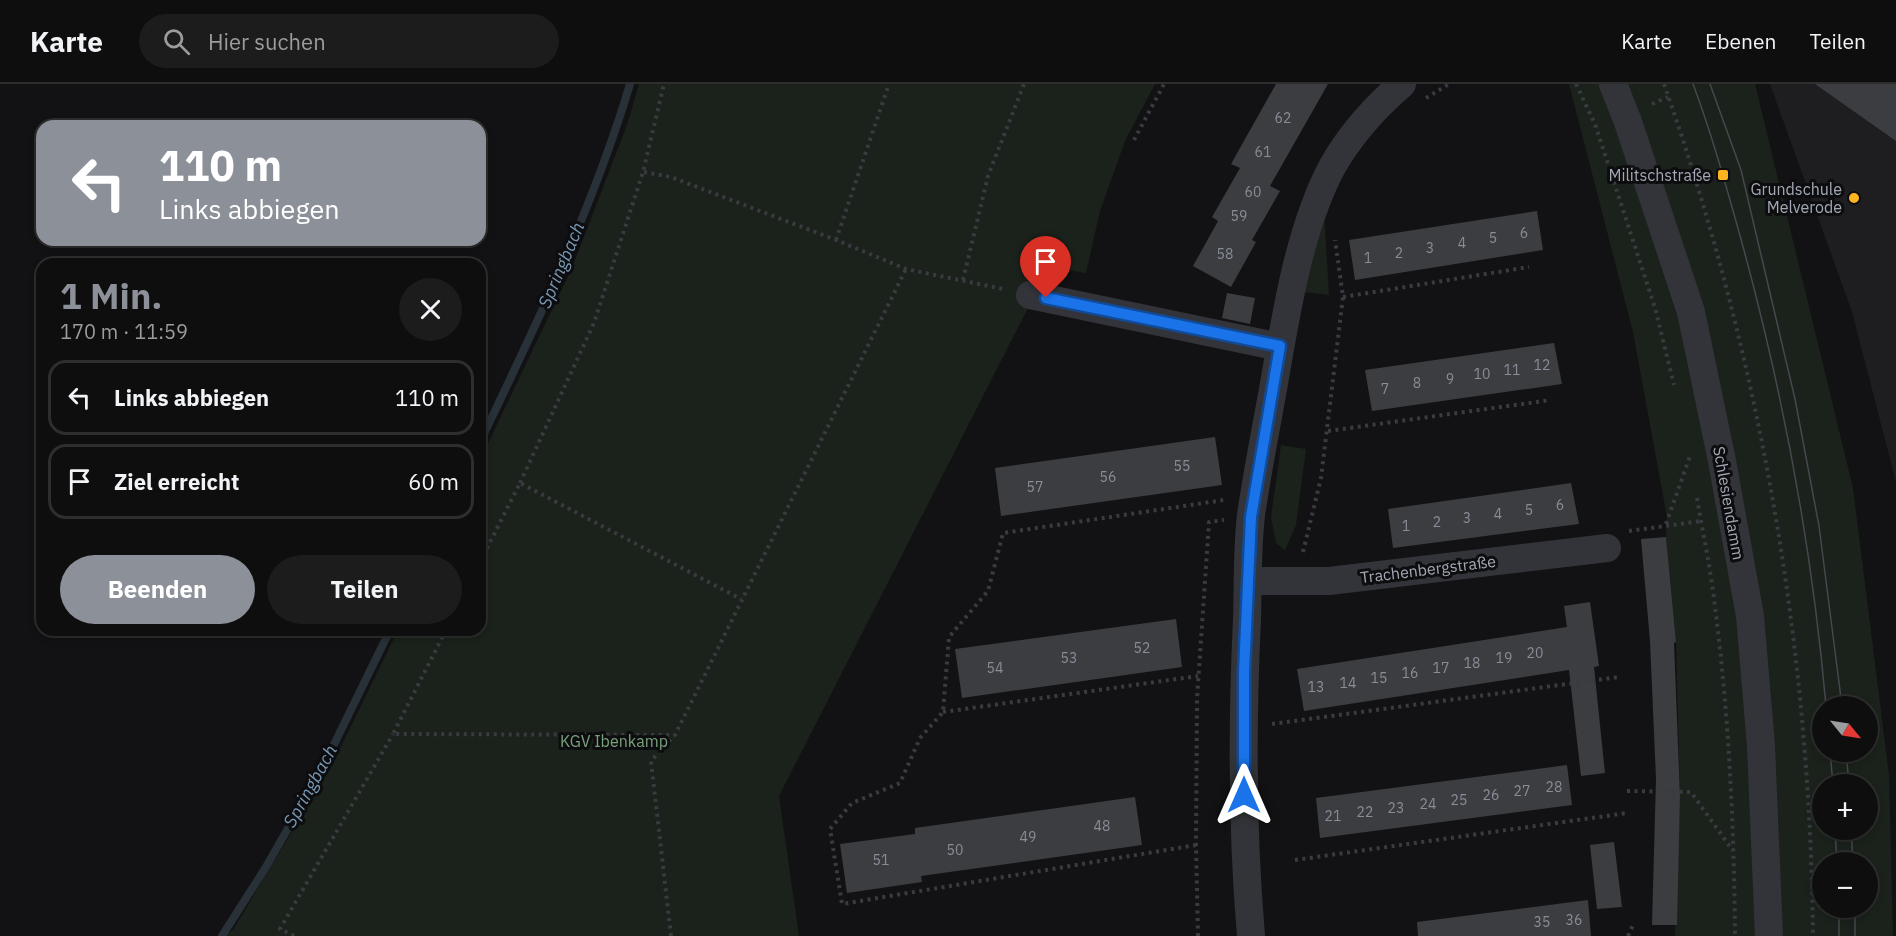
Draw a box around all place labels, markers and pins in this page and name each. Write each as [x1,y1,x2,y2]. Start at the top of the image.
place label: Militschstraße [1608,165,1711,185]
marker: Militschstraße [1716,168,1730,182]
place label: Grundschule Melverode [1750,179,1842,217]
marker: Grundschule Melverode [1847,191,1861,205]
pin [1020,236,1071,298]

